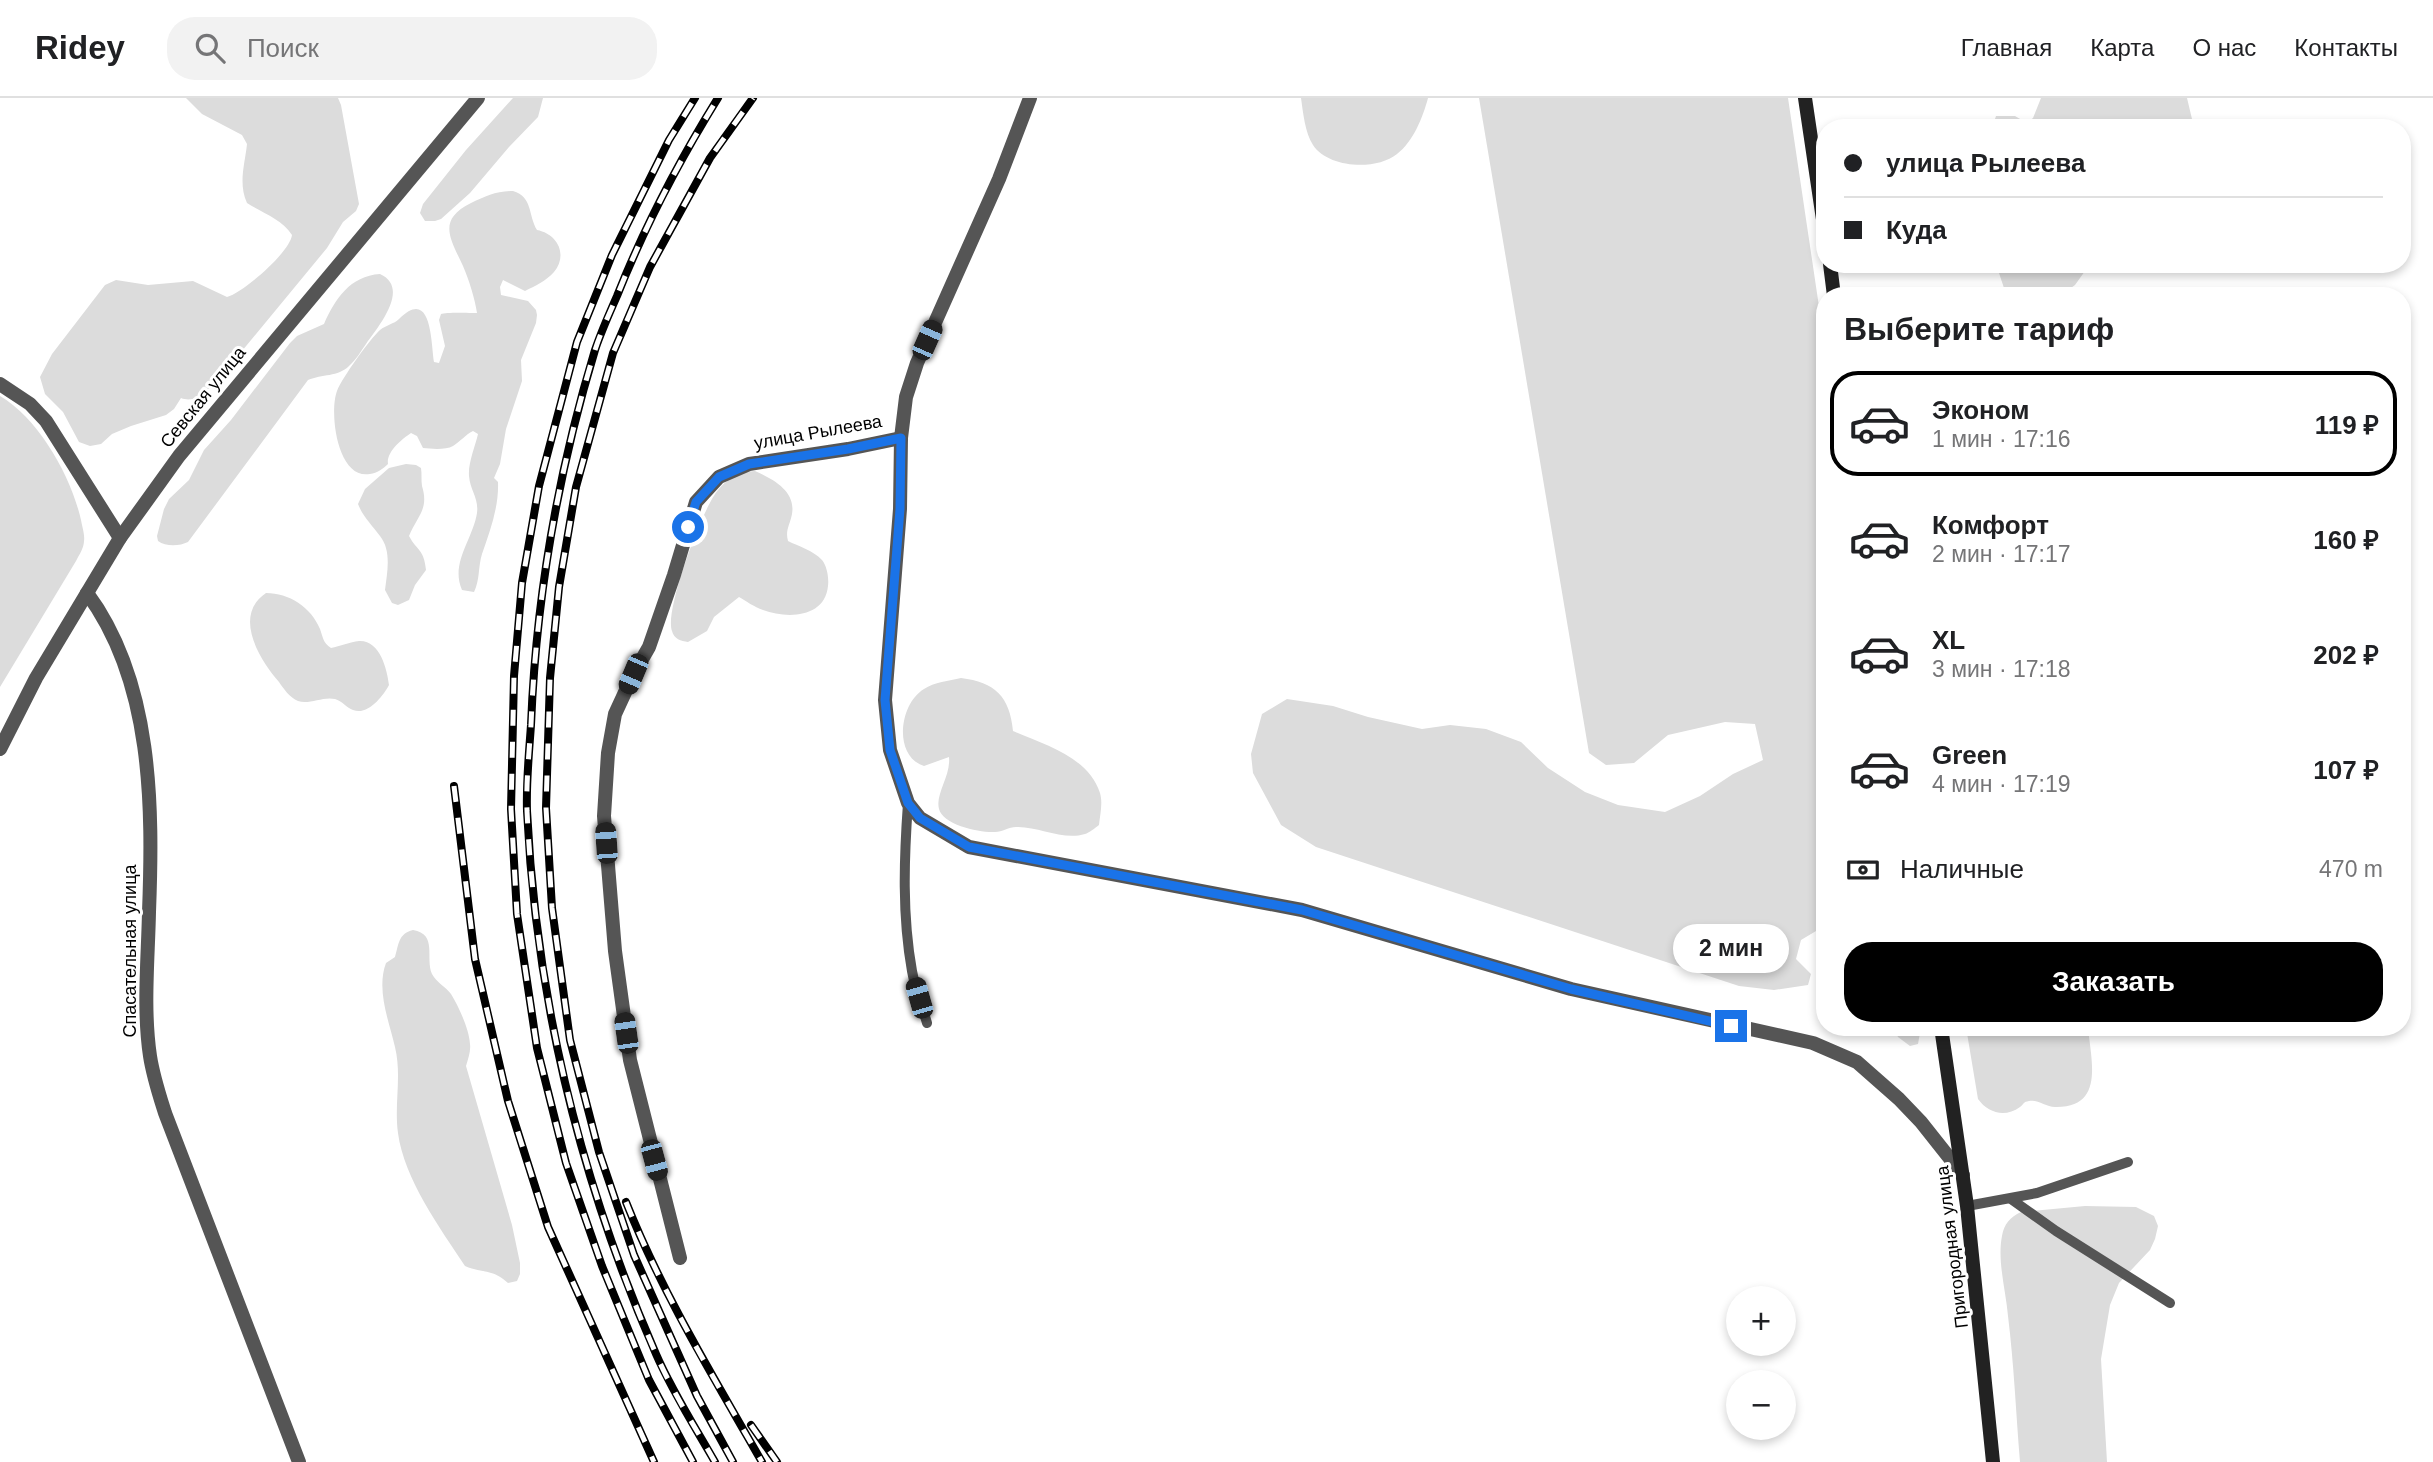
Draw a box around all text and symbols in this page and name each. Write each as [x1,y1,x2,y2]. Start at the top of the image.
search box [167,17,657,80]
text: Ridey [35,29,125,66]
icon: search [191,29,229,67]
text: Поиск [247,33,319,63]
text: Главная [1961,34,2052,61]
text: Карта [2090,34,2154,61]
text: О нас [2192,34,2256,61]
text: Контакты [2294,34,2398,61]
text: улица Рылеева [1886,148,2085,178]
text: Куда [1886,215,1947,245]
text: Выберите тариф [1844,311,2114,347]
car [909,317,946,363]
street label: Севская улица [156,342,250,451]
icon: car [1848,392,1911,455]
text: Эконом [1932,395,2030,425]
text: 119 ₽ [2315,410,2379,440]
street label: улица Рылеева [753,411,884,453]
text: 1 мин · 17:16 [1932,426,2071,452]
icon: car [1848,507,1911,570]
text: Комфорт [1932,510,2049,540]
route start [672,511,704,543]
text: 160 ₽ [2313,525,2379,555]
text: 2 мин · 17:17 [1932,541,2071,567]
icon: car [1848,622,1911,685]
text: XL [1932,625,1965,655]
text: 202 ₽ [2313,640,2379,670]
car [616,651,651,697]
text: 3 мин · 17:18 [1932,656,2071,682]
icon: car [1848,737,1911,800]
text: Green [1932,740,2007,770]
text: 107 ₽ [2313,755,2379,785]
text: 4 мин · 17:19 [1932,771,2071,797]
car [595,821,618,865]
icon: cash [1844,851,1882,889]
text: Наличные [1900,854,2024,884]
text: 470 m [2319,856,2383,882]
street label: Спасательная улица [120,864,140,1037]
callout: 2 мин [1673,925,1789,974]
text: 2 мин [1699,935,1763,961]
button: Заказать [1844,942,2383,1022]
car [904,975,935,1021]
route end [1715,1010,1747,1042]
car [613,1011,640,1055]
car [639,1137,670,1183]
street label: Пригородная улица [1932,1164,1972,1329]
map controls [1726,1286,1796,1440]
button: + [1726,1286,1796,1356]
button: − [1726,1370,1796,1440]

